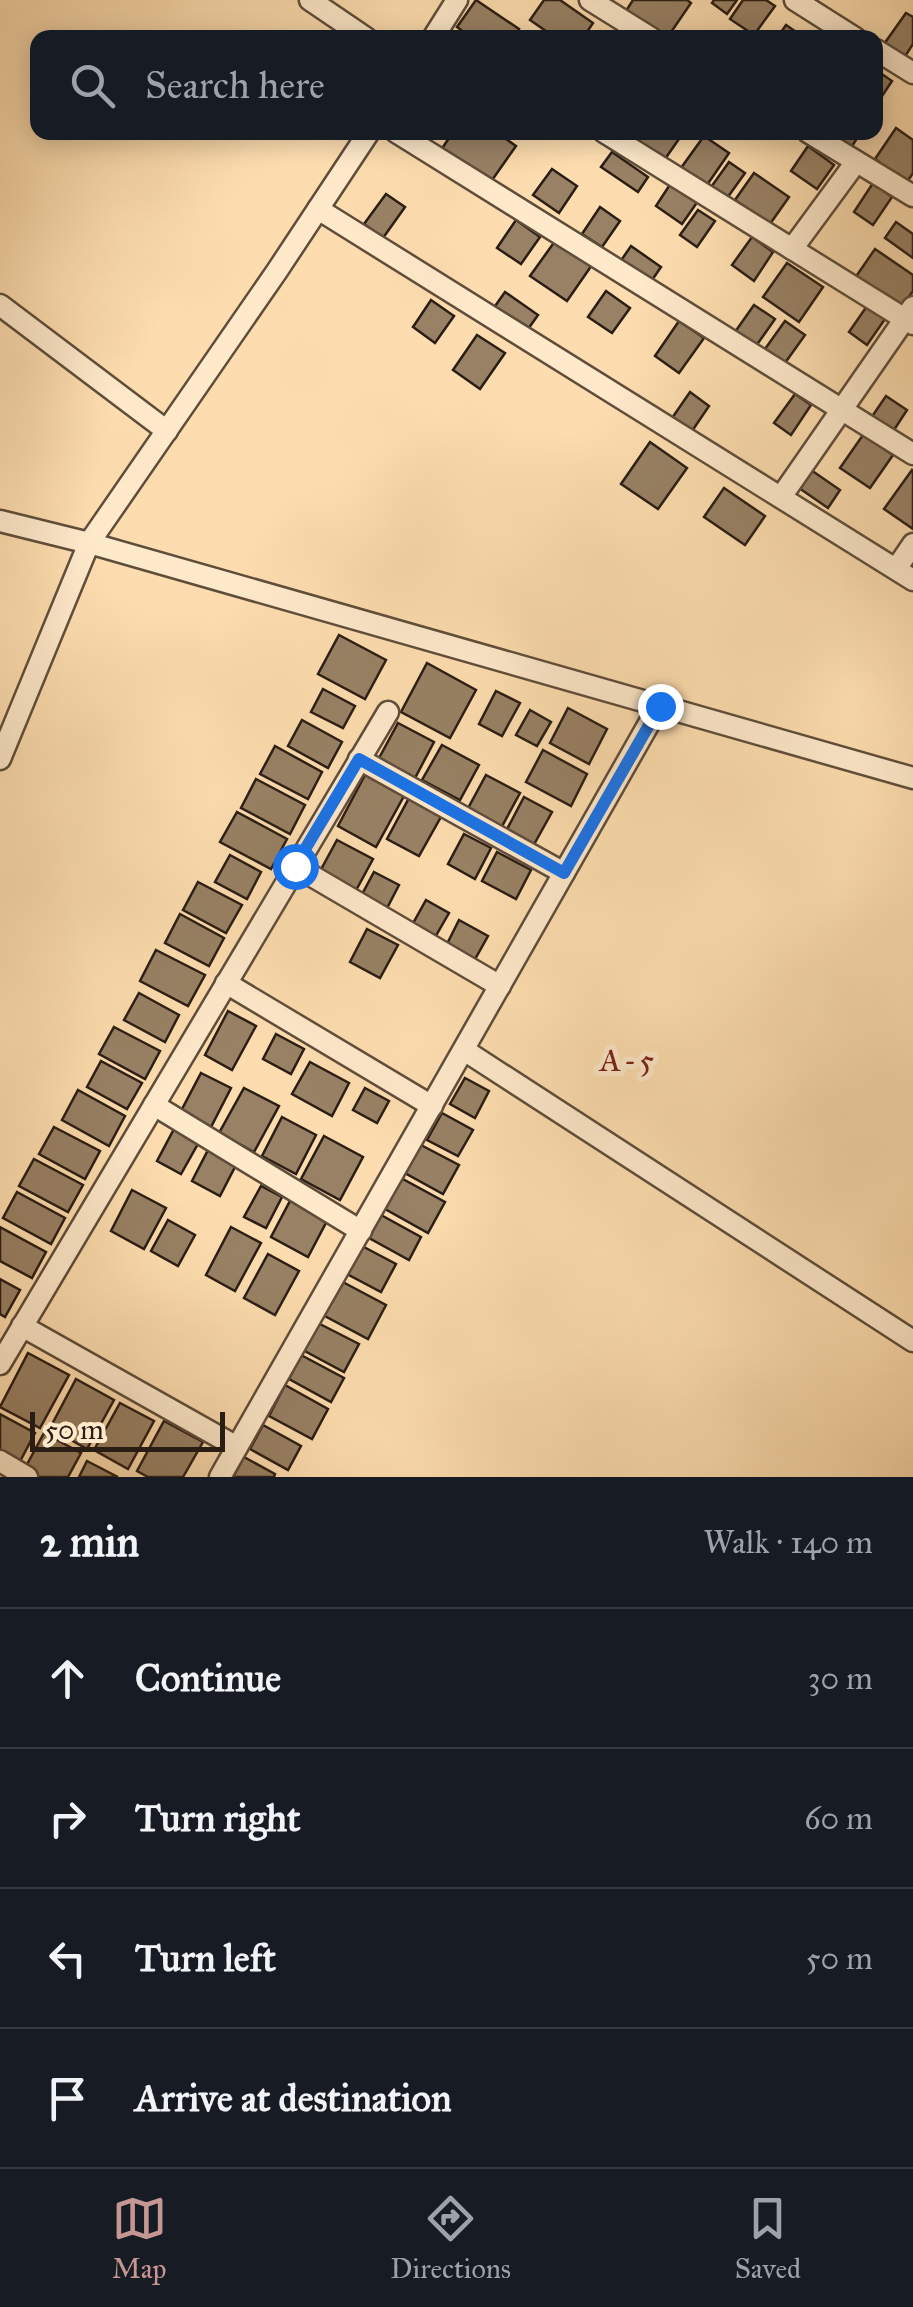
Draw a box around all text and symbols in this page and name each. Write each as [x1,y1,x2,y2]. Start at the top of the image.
search box [30,30,883,140]
icon: search [65,58,120,113]
text: Search here [145,62,325,108]
route end [638,684,684,730]
route start [273,844,319,890]
district label: A-5 [597,1041,657,1080]
scale bar [30,1407,225,1452]
text: 50 m [45,1412,104,1447]
text: 2 min [40,1516,139,1568]
text: Walk · 140 m [703,1523,873,1562]
icon: ahead [40,1651,95,1706]
text: Continue [135,1655,281,1701]
text: 30 m [808,1659,873,1698]
icon: right [40,1791,95,1846]
text: Turn right [135,1795,301,1841]
text: 60 m [804,1799,873,1838]
icon: left [40,1931,95,1986]
text: Turn left [135,1935,276,1981]
text: 50 m [806,1939,873,1978]
icon: arrive [40,2071,95,2126]
text: Arrive at destination [135,2075,452,2121]
tab: Map [112,2191,167,2286]
tab: Directions [390,2191,511,2286]
tab: Saved [735,2191,801,2286]

